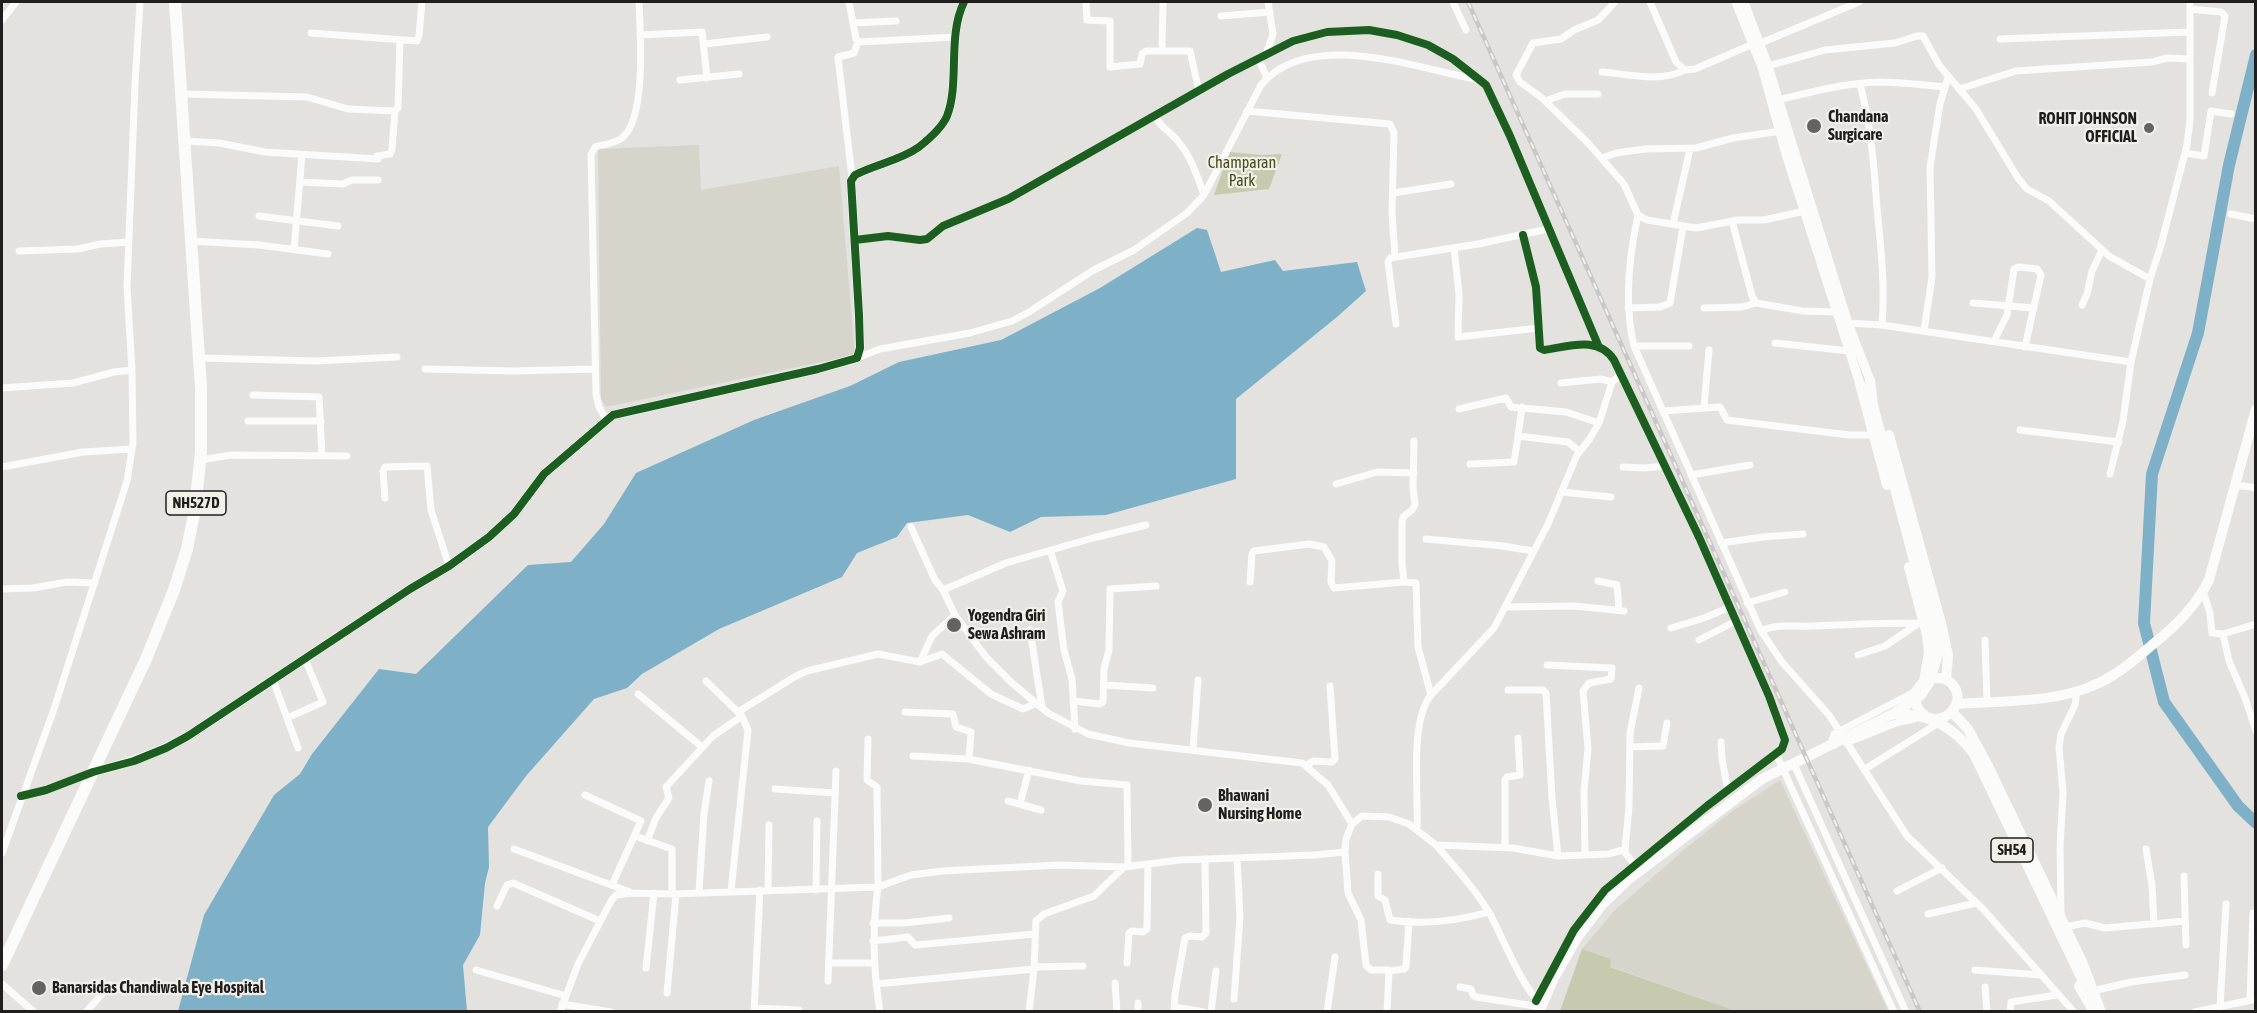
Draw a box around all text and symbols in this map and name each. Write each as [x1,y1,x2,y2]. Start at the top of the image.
place label: Chandana Surgicare [1828,107,1888,145]
place label: ROHIT JOHNSON OFFICIAL [2039,109,2137,147]
marker: Chandana Surgicare [1805,117,1823,135]
marker: ROHIT JOHNSON OFFICIAL [2142,121,2156,135]
park label: Champaran Park [1208,153,1276,191]
road number: NH527D [166,491,226,515]
place label: Yogendra Giri Sewa Ashram [968,606,1045,644]
marker: Yogendra Giri Sewa Ashram [945,616,963,634]
place label: Bhawani Nursing Home [1218,786,1302,824]
marker: Bhawani Nursing Home [1196,796,1214,814]
road number: SH54 [1991,838,2033,862]
place label: Banarsidas Chandiwala Eye Hospital [52,978,264,998]
marker: Banarsidas Chandiwala Eye Hospital [30,979,48,997]

